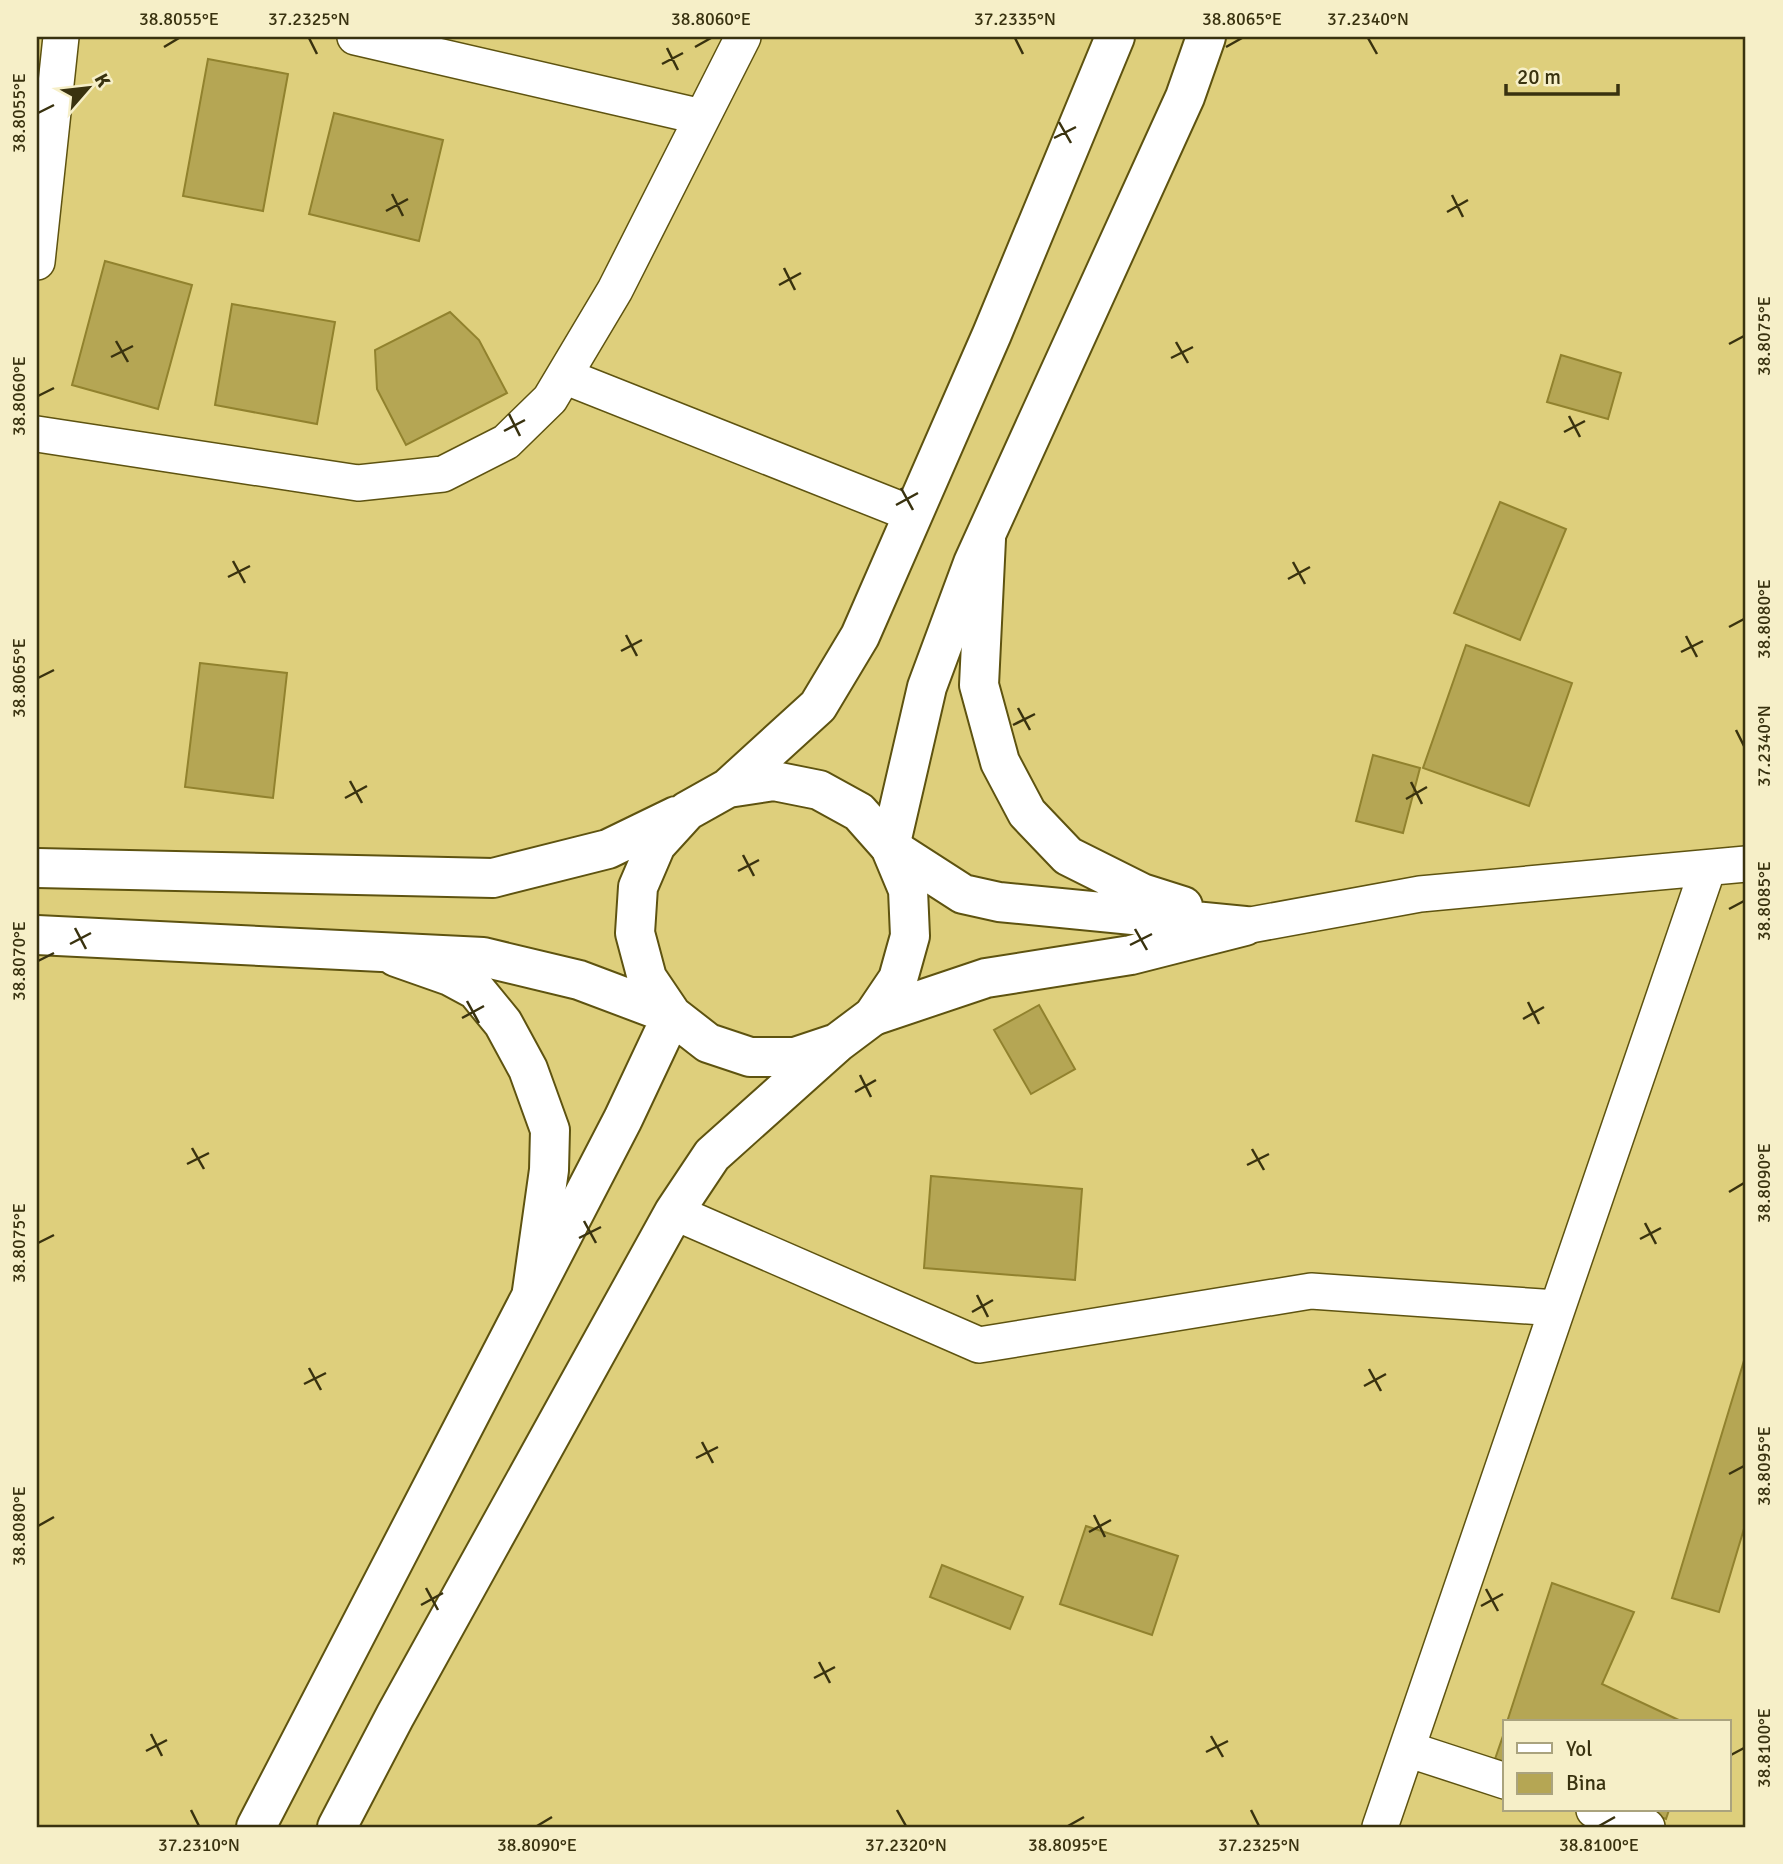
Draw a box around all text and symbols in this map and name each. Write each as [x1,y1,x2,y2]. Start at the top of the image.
text: 38.8055°E [139,8,219,30]
text: 37.2325°N [268,8,350,30]
text: 38.8060°E [671,8,751,30]
text: 37.2335°N [974,8,1056,30]
text: 38.8065°E [1202,8,1282,30]
text: 37.2340°N [1327,8,1409,30]
north arrow [52,52,122,122]
scale bar [1506,52,1618,96]
text: 20 m [1517,64,1561,90]
text: K [89,70,116,92]
text: 38.8055°E [8,73,30,153]
text: 38.8075°E [1753,296,1775,376]
text: 38.8060°E [8,356,30,436]
text: 38.8080°E [1753,579,1775,659]
text: 38.8065°E [8,638,30,718]
text: 37.2340°N [1753,705,1775,787]
text: 38.8085°E [1753,861,1775,941]
text: 38.8070°E [8,921,30,1001]
text: 38.8090°E [1753,1143,1775,1223]
text: 38.8075°E [8,1203,30,1283]
text: 38.8095°E [1753,1426,1775,1506]
text: 38.8080°E [8,1486,30,1566]
text: 38.8100°E [1753,1708,1775,1788]
legend [1503,1720,1730,1812]
text: Yol [1566,1736,1592,1762]
text: Bina [1566,1770,1607,1796]
text: 37.2310°N [158,1834,240,1856]
text: 38.8090°E [497,1834,577,1856]
text: 37.2320°N [865,1834,947,1856]
text: 38.8095°E [1028,1834,1108,1856]
text: 37.2325°N [1218,1834,1300,1856]
text: 38.8100°E [1559,1834,1639,1856]

